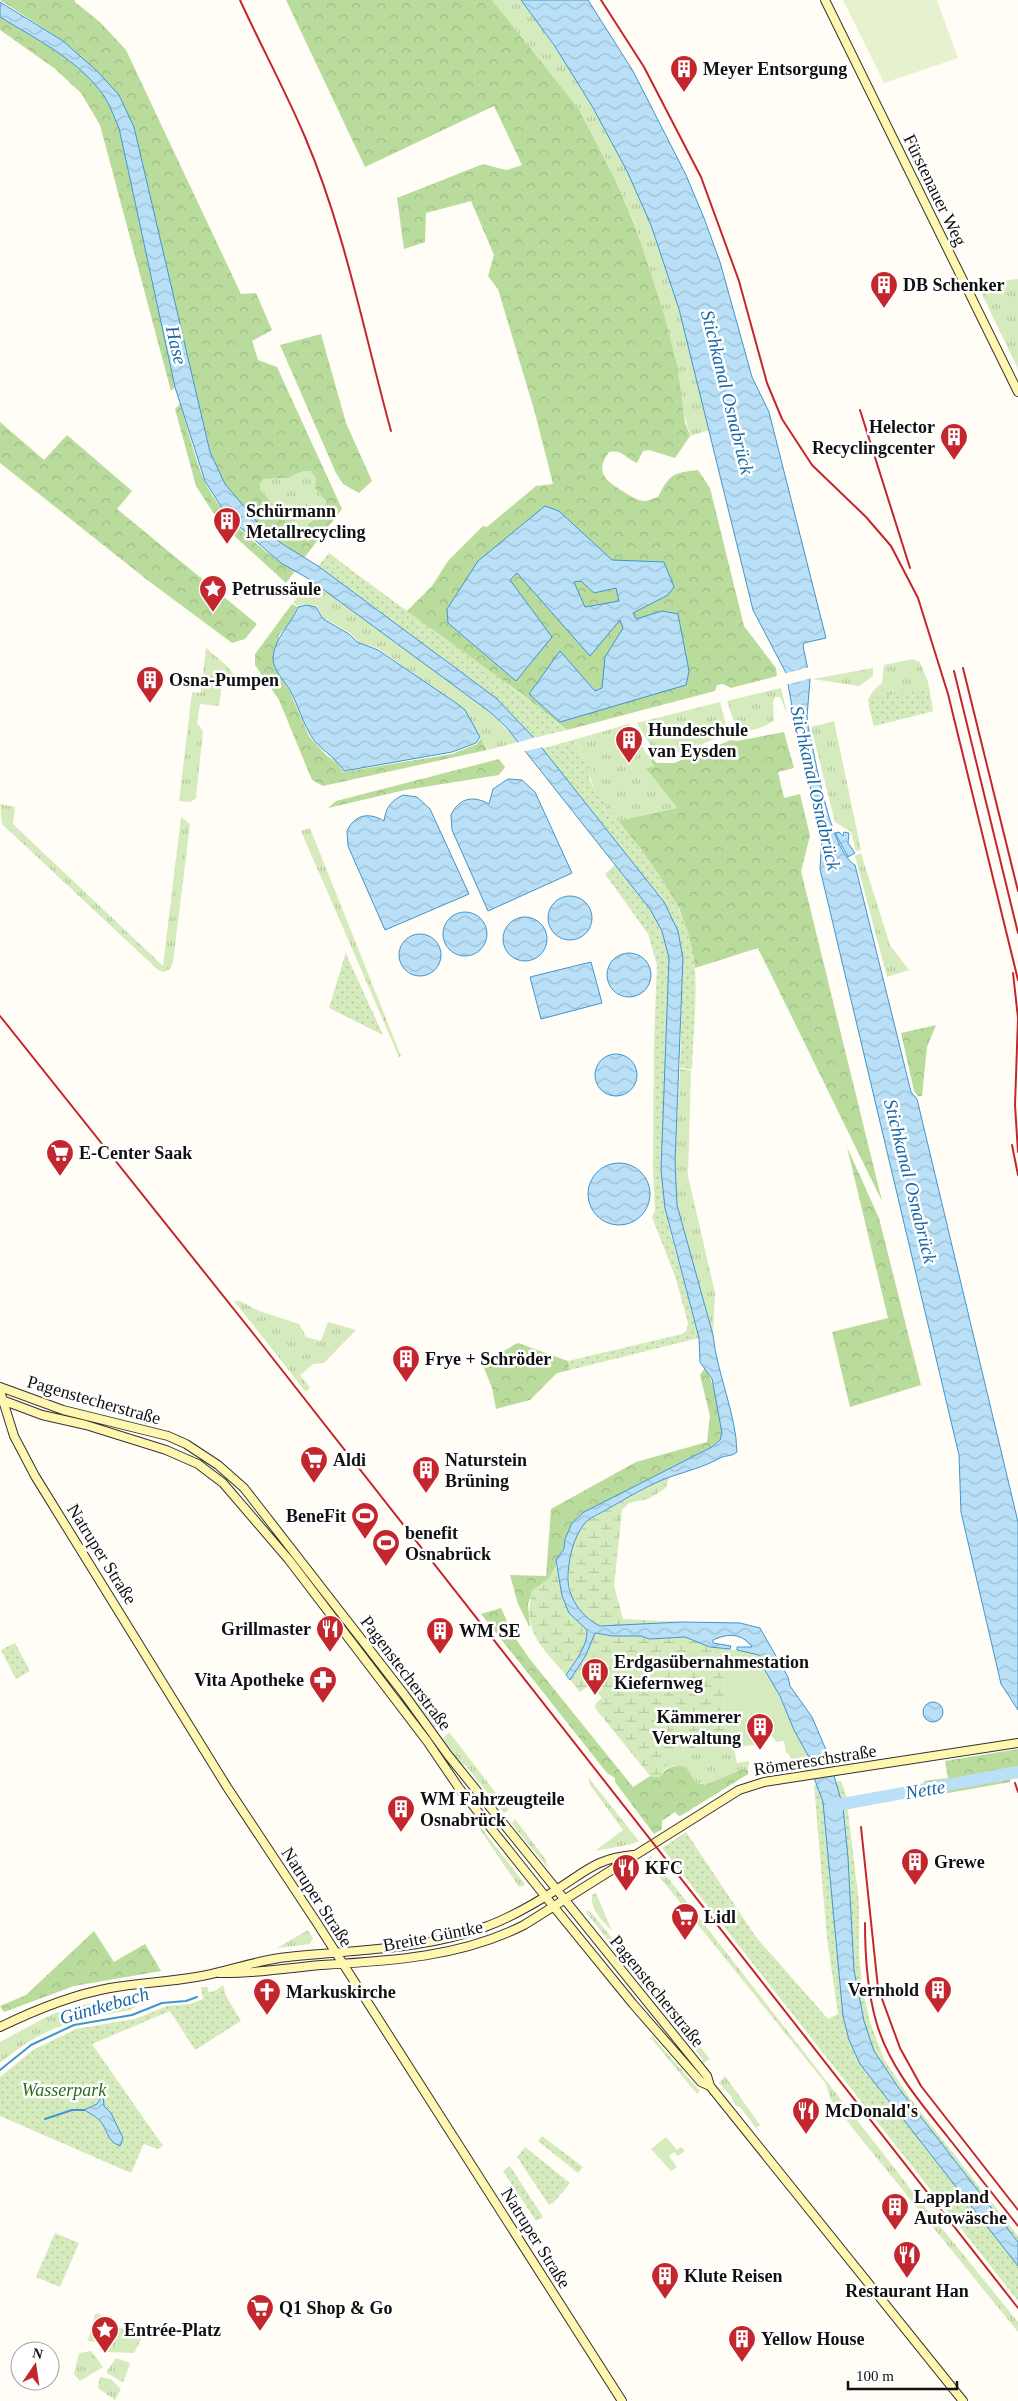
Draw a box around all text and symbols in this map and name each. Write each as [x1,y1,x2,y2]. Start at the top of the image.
building icon: Meyer Entsorgung [669,54,699,93]
place label: Meyer Entsorgung [703,59,847,79]
street label: Fürstenauer Weg [899,131,971,249]
building icon: DB Schenker [869,270,899,309]
place label: DB Schenker [903,275,1005,295]
water label: Stichkanal Osnabrück [697,308,758,477]
water label: Hase [162,323,191,367]
place label: Helector Recyclingcenter [812,417,935,458]
building icon: Helector Recyclingcenter [939,422,969,461]
place label: Schürmann Metallrecycling [246,501,366,542]
building icon: Schürmann Metallrecycling [212,506,242,545]
place icon: Petrussäule [198,574,228,613]
place label: Petrussäule [232,579,321,599]
building icon: Osna-Pumpen [135,665,165,704]
place label: Osna-Pumpen [169,670,279,690]
water label: Stichkanal Osnabrück [786,704,845,873]
place label: Hundeschule van Eysden [648,720,748,761]
building icon: Hundeschule van Eysden [614,725,644,764]
water label: Stichkanal Osnabrück [880,1097,941,1266]
supermarket icon: E-Center Saak [45,1138,75,1177]
place label: E-Center Saak [79,1143,192,1163]
building icon: Frye + Schröder [391,1344,421,1383]
place label: Frye + Schröder [425,1349,551,1369]
street label: Pagenstecherstraße [25,1371,163,1429]
supermarket icon: Aldi [299,1445,329,1484]
place label: Aldi [333,1450,366,1470]
place label: Naturstein Brüning [445,1450,527,1491]
building icon: Naturstein Brüning [411,1455,441,1494]
street label: Natruper Straße [63,1500,141,1608]
sports icon: BeneFit [350,1501,380,1540]
place label: BeneFit [286,1506,346,1526]
place label: benefit Osnabrück [405,1523,491,1564]
sports icon: benefit Osnabrück [371,1528,401,1567]
street label: Pagenstecherstraße [357,1612,455,1734]
restaurant icon: Grillmaster [315,1614,345,1653]
building icon: WM SE [425,1616,455,1655]
place label: Grillmaster [221,1619,311,1639]
place label: WM SE [459,1621,521,1641]
place label: Erdgasübernahmestation Kiefernweg [614,1652,809,1693]
building icon: Erdgasübernahmestation Kiefernweg [580,1657,610,1696]
pharmacy icon: Vita Apotheke [308,1665,338,1704]
place label: Vita Apotheke [194,1670,304,1690]
place label: Kämmerer Verwaltung [652,1707,741,1748]
building icon: Kämmerer Verwaltung [745,1712,775,1751]
street label: Römereschstraße [752,1740,878,1780]
water label: Nette [903,1776,947,1803]
place label: WM Fahrzeugteile Osnabrück [420,1789,564,1830]
building icon: WM Fahrzeugteile Osnabrück [386,1794,416,1833]
street label: Natruper Straße [277,1844,357,1950]
building icon: Grewe [900,1847,930,1886]
place label: Grewe [934,1852,985,1872]
restaurant icon: KFC [611,1853,641,1892]
place label: KFC [645,1858,683,1878]
supermarket icon: Lidl [670,1902,700,1941]
place label: Lidl [704,1907,736,1927]
street label: Breite Güntke [381,1917,485,1955]
street label: Pagenstecherstraße [606,1931,708,2051]
building icon: Vernhold [923,1975,953,2014]
church icon: Markuskirche [252,1977,282,2016]
place label: Vernhold [848,1980,919,2000]
place label: Markuskirche [286,1982,396,2002]
water label: Güntkebach [57,1983,151,2028]
park label: Wasserpark [22,2080,107,2100]
restaurant icon: McDonald's [791,2096,821,2135]
place label: McDonald's [825,2101,918,2121]
street label: Natruper Straße [497,2184,575,2292]
place label: Lappland Autowäsche [914,2187,1007,2228]
building icon: Lappland Autowäsche [880,2192,910,2231]
restaurant icon: Restaurant Han [892,2240,922,2279]
building icon: Klute Reisen [650,2261,680,2300]
place label: Klute Reisen [684,2266,783,2286]
place label: Restaurant Han [845,2281,969,2301]
supermarket icon: Q1 Shop & Go [245,2293,275,2332]
place label: Q1 Shop & Go [279,2298,393,2318]
place icon: Entrée-Platz [90,2315,120,2354]
place label: Entrée-Platz [124,2320,221,2340]
building icon: Yellow House [727,2324,757,2363]
place label: Yellow House [761,2329,865,2349]
north arrow [10,2341,60,2391]
text: N [31,2345,44,2362]
scale bar [848,2358,957,2390]
text: 100 m [856,2368,894,2384]

